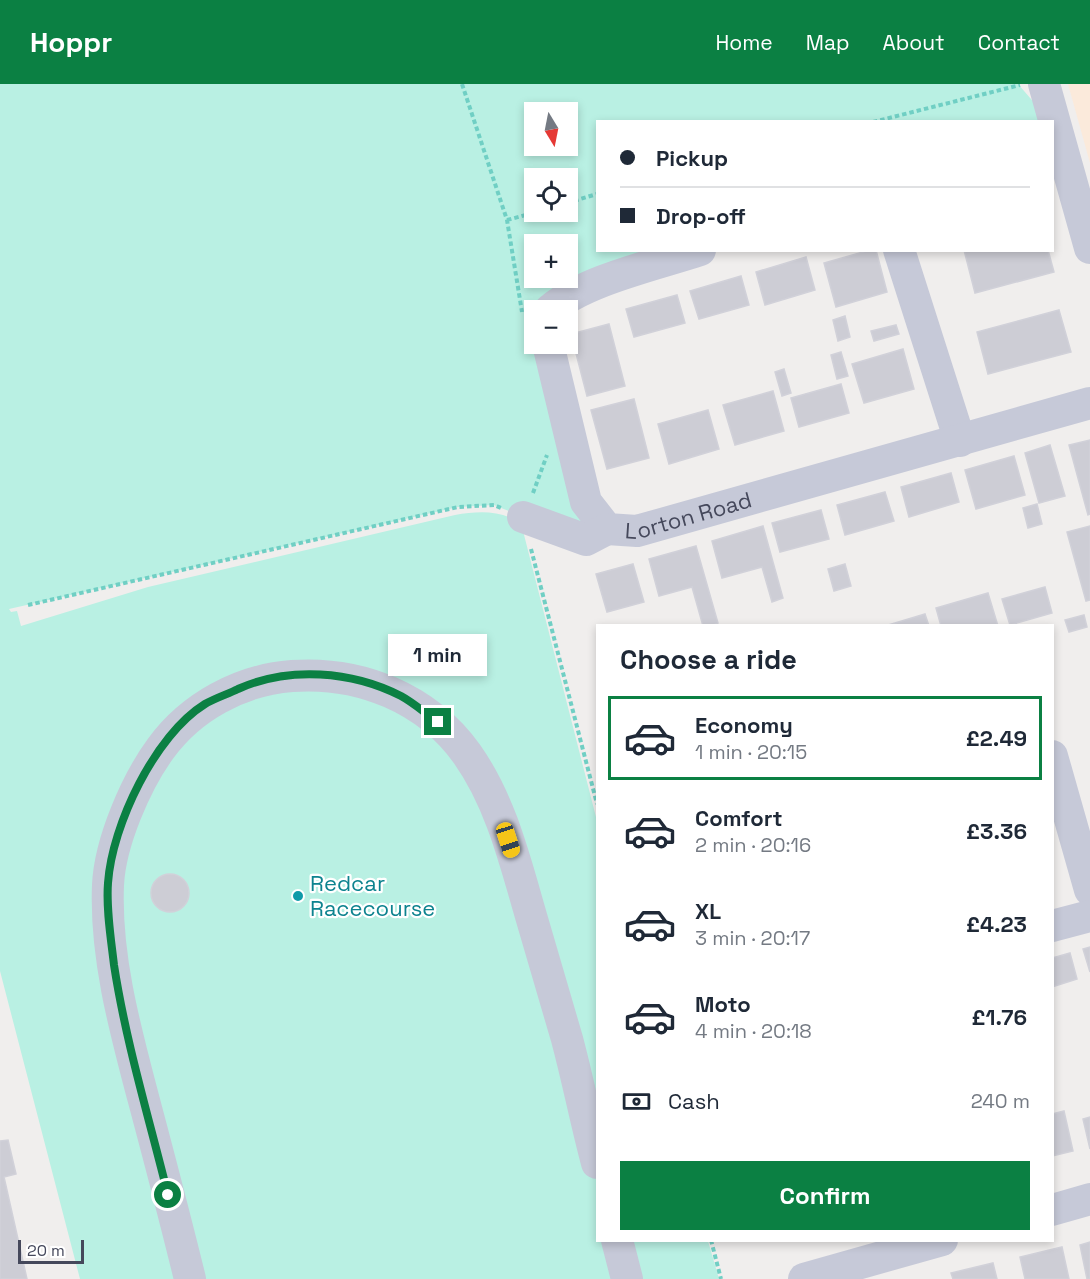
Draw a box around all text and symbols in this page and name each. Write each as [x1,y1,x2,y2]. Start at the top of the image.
text: Hoppr [30,24,112,60]
text: Home [715,29,773,56]
text: Map [806,29,850,56]
text: About [883,29,945,56]
text: Contact [978,29,1060,56]
north arrow [524,102,578,156]
map controls [524,102,578,354]
text: Pickup [656,144,728,172]
button: locate [524,168,578,222]
text: Drop-off [656,202,746,230]
button: + [524,234,578,288]
button: − [524,300,578,354]
street label: Lorton Road [624,485,755,545]
callout: 1 min [388,635,488,677]
text: 1 min [413,642,462,668]
text: Choose a ride [620,642,797,677]
route end [424,708,451,735]
icon: car [623,711,677,765]
text: Economy [695,711,793,739]
text: £2.49 [966,724,1027,752]
text: 1 min · 20:15 [695,739,807,765]
icon: car [623,804,677,858]
text: Comfort [695,804,783,832]
text: £3.36 [966,817,1027,845]
car [494,820,522,860]
text: 2 min · 20:16 [695,832,811,858]
place label: Redcar Racecourse [310,869,435,922]
marker: Redcar Racecourse [291,889,305,903]
icon: car [623,897,677,951]
text: XL [695,897,721,925]
text: £4.23 [966,910,1027,938]
text: 3 min · 20:17 [695,925,810,951]
icon: car [623,990,677,1044]
text: Moto [695,990,751,1018]
text: £1.76 [972,1003,1027,1031]
text: 4 min · 20:18 [695,1018,812,1044]
icon: cash [620,1085,653,1118]
text: Cash [668,1087,720,1115]
text: 240 m [971,1088,1030,1114]
button: Confirm [620,1161,1030,1230]
route start [154,1181,181,1208]
scale bar [18,1237,84,1264]
text: 20 m [27,1240,65,1261]

